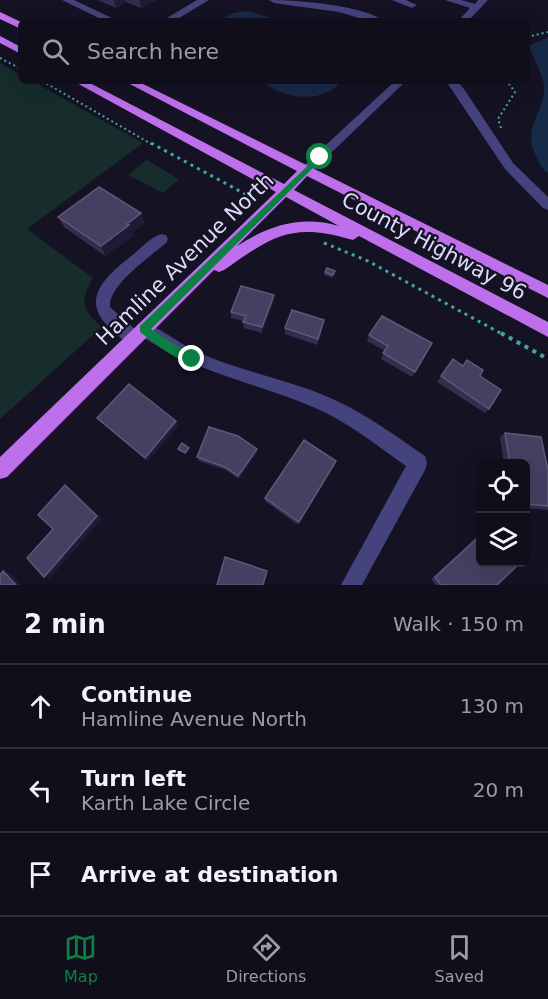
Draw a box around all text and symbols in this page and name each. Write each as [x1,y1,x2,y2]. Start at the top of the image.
search box [18,18,530,84]
icon: search [39,35,72,68]
text: Search here [87,39,219,64]
route start [306,143,332,169]
street label: Hamline Avenue North [91,168,279,350]
street label: County Highway 96 [338,187,530,305]
route end [178,345,204,371]
map controls [476,459,530,567]
button: locate [476,459,530,513]
button: layers [476,513,530,567]
text: 2 min [24,609,106,639]
text: Walk · 150 m [393,612,524,636]
text: Continue [81,682,192,707]
icon: ahead [24,690,57,723]
text: 130 m [460,694,524,718]
text: Hamline Avenue North [81,707,307,731]
text: Turn left [81,766,186,791]
icon: left [24,774,57,807]
text: 20 m [473,778,524,802]
text: Karth Lake Circle [81,791,250,815]
icon: arrive [24,858,57,891]
text: Arrive at destination [81,862,338,887]
tab: Map [64,931,98,986]
tab: Directions [226,931,306,986]
tab: Saved [435,931,484,986]

